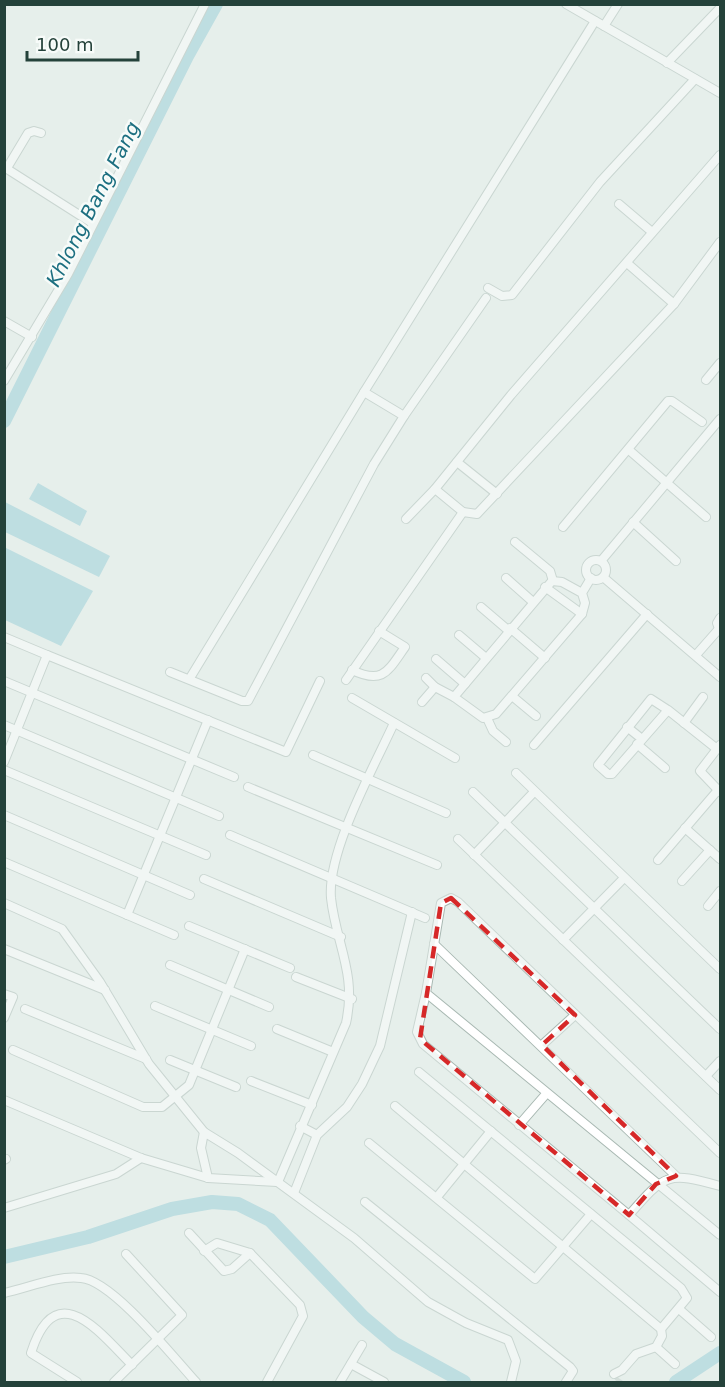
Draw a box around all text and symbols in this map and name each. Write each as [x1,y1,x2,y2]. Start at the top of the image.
scale bar [27,24,138,62]
text: 100 m [36,34,94,55]
water label: Khlong Bang Fang [41,117,145,291]

